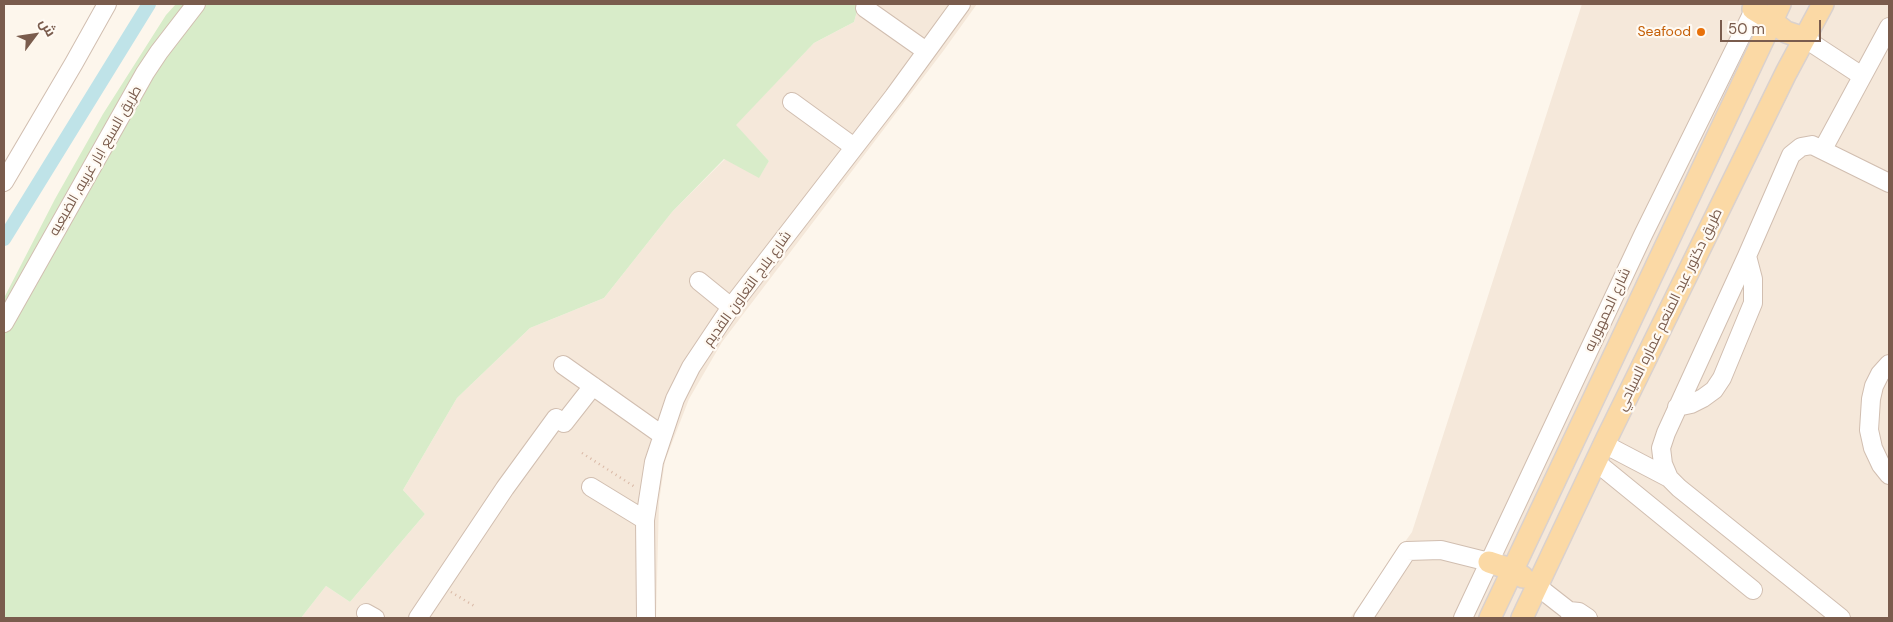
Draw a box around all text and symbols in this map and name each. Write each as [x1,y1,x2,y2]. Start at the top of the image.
north arrow [10,10,60,60]
scale bar [1723,10,1824,42]
text: ش [36,15,60,40]
text: 50 m [1728,19,1765,39]
place label: Seafood [1637,24,1691,40]
marker: Seafood [1695,26,1707,38]
street label: طريق السبع ابار غربيه, الضبعيه [46,83,146,239]
street label: طريق دكتور عبد المنعم عماره السياحي [1614,206,1726,414]
street label: شارع بلاج التعاون القديم [701,228,795,350]
street label: شارع الجمهوريه [1581,266,1635,354]

